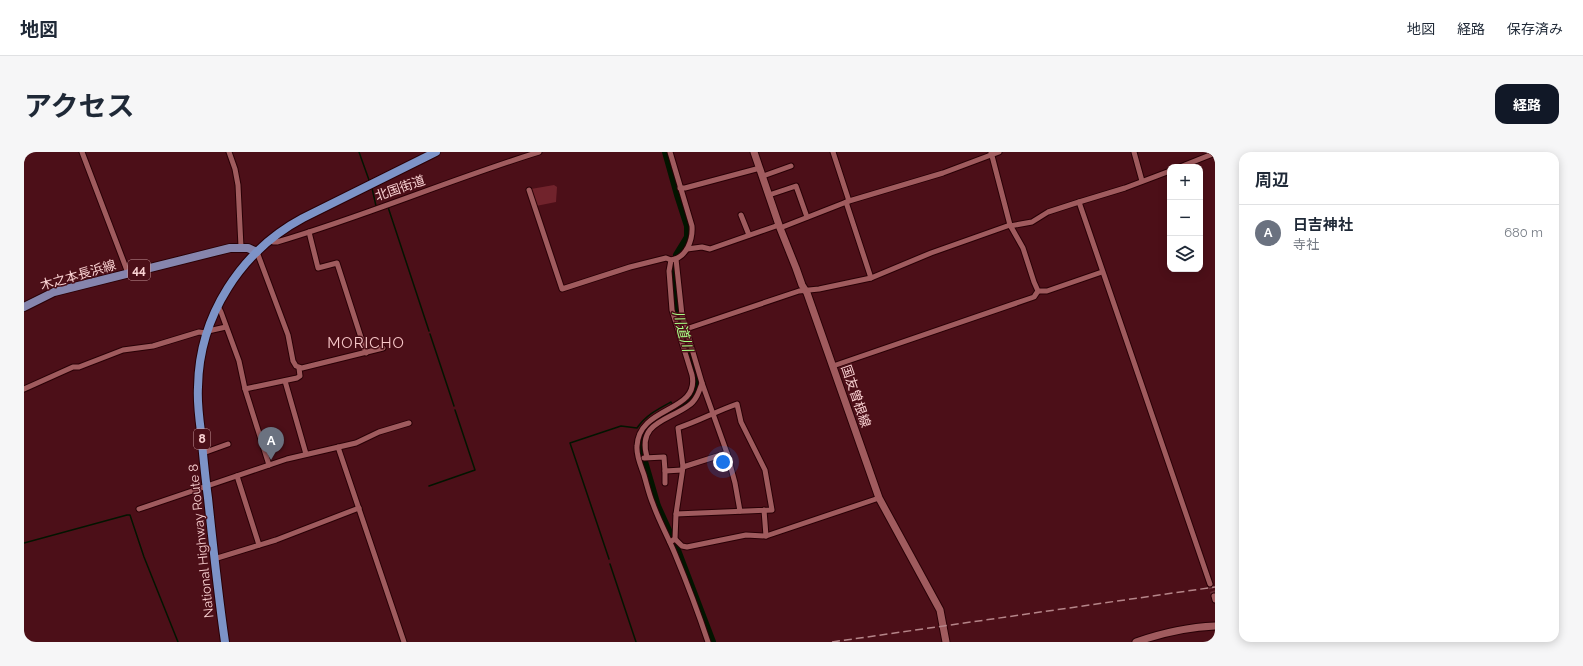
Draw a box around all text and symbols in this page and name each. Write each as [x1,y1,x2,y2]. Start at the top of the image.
text: 地図 [20,18,58,40]
text: 地図 [1407,21,1435,37]
text: 経路 [1457,21,1485,37]
text: 保存済み [1507,21,1563,37]
button: 経路 [1495,84,1559,124]
text: アクセス [24,90,135,123]
map controls [1167,164,1203,272]
button: + [1167,164,1203,200]
text: 周辺 [1255,170,1289,190]
street label: 北国街道 [373,172,427,204]
button: − [1167,200,1203,236]
text: 日吉神社 [1293,216,1353,234]
text: A [1264,225,1272,240]
text: 680 m [1504,225,1543,240]
button: layers [1167,236,1203,272]
text: 寺社 [1293,237,1319,252]
street label: 木之本長浜線 [38,257,118,293]
road number: 44 [128,260,150,280]
water label: 川道川 [670,309,697,355]
district label: MORICHO [327,334,405,352]
street label: 国友曽根線 [838,363,874,429]
pin: A [258,427,284,460]
road number: 8 [194,429,210,449]
your location [713,452,733,472]
street label: National Highway Route 8 [185,463,217,619]

